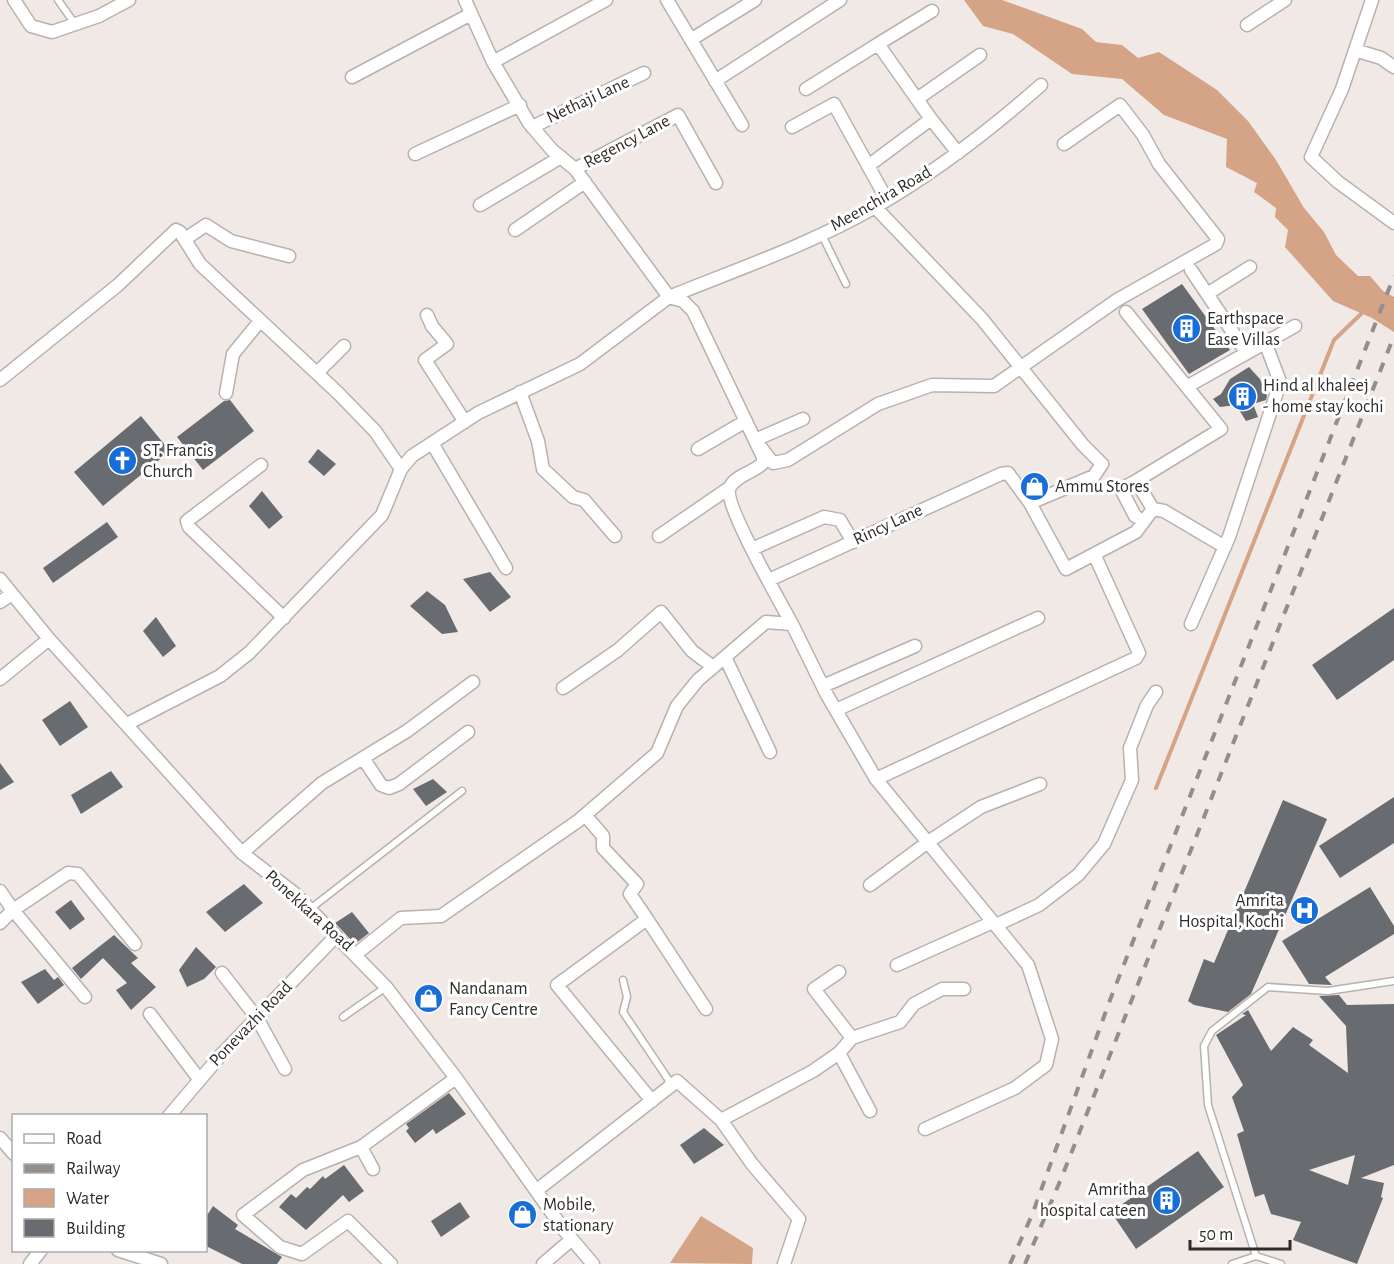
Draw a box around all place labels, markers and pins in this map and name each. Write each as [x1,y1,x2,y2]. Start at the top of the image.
place label: Earthspace Ease Villas [1207,310,1284,349]
building icon: Earthspace Ease Villas [1170,313,1202,345]
place label: Hind al khaleej - home stay kochi [1263,377,1384,416]
building icon: Hind al khaleej - home stay kochi [1226,380,1258,412]
place label: ST. Francis Church [143,442,214,481]
church icon: ST. Francis Church [106,445,138,477]
shop icon: Ammu Stores [1018,471,1050,503]
place label: Ammu Stores [1055,478,1149,496]
place label: Amrita Hospital, Kochi [1179,892,1284,931]
hospital icon: Amrita Hospital, Kochi [1289,895,1321,927]
place label: Nandanam Fancy Centre [449,980,538,1019]
shop icon: Nandanam Fancy Centre [412,983,444,1015]
place label: Amritha hospital cateen [1040,1181,1146,1220]
building icon: Amritha hospital cateen [1151,1184,1183,1216]
place label: Mobile, stationary [543,1196,614,1235]
shop icon: Mobile, stationary [506,1199,538,1231]

